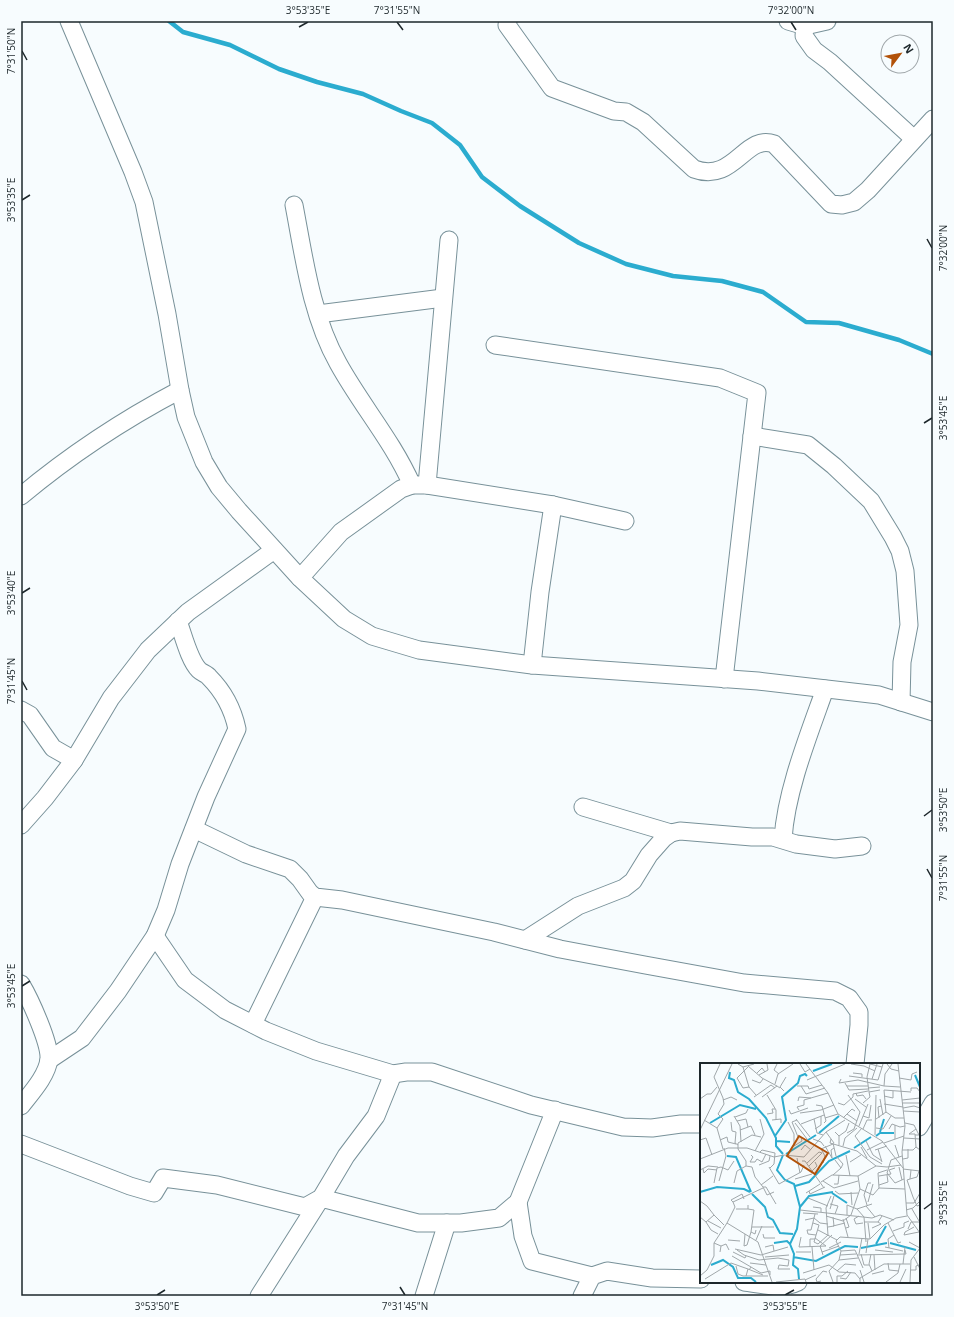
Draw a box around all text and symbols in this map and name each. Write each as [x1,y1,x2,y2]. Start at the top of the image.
text: 3°53'35"E [286,3,330,17]
text: 7°31'55"N [374,3,420,17]
text: 7°32'00"N [768,3,814,17]
text: 7°31'50"N [4,28,18,74]
north arrow [880,34,920,74]
text: N [900,41,918,56]
text: 3°53'35"E [4,178,18,222]
text: 7°32'00"N [936,225,950,271]
text: 3°53'45"E [936,396,950,440]
text: 3°53'40"E [4,571,18,615]
text: 7°31'45"N [4,658,18,704]
text: 3°53'50"E [936,788,950,832]
text: 7°31'55"N [936,855,950,901]
text: 3°53'45"E [4,964,18,1008]
inset map [700,1063,920,1283]
text: 3°53'55"E [936,1181,950,1225]
text: 3°53'50"E [135,1299,179,1313]
text: 7°31'45"N [382,1299,428,1313]
text: 3°53'55"E [763,1299,807,1313]

